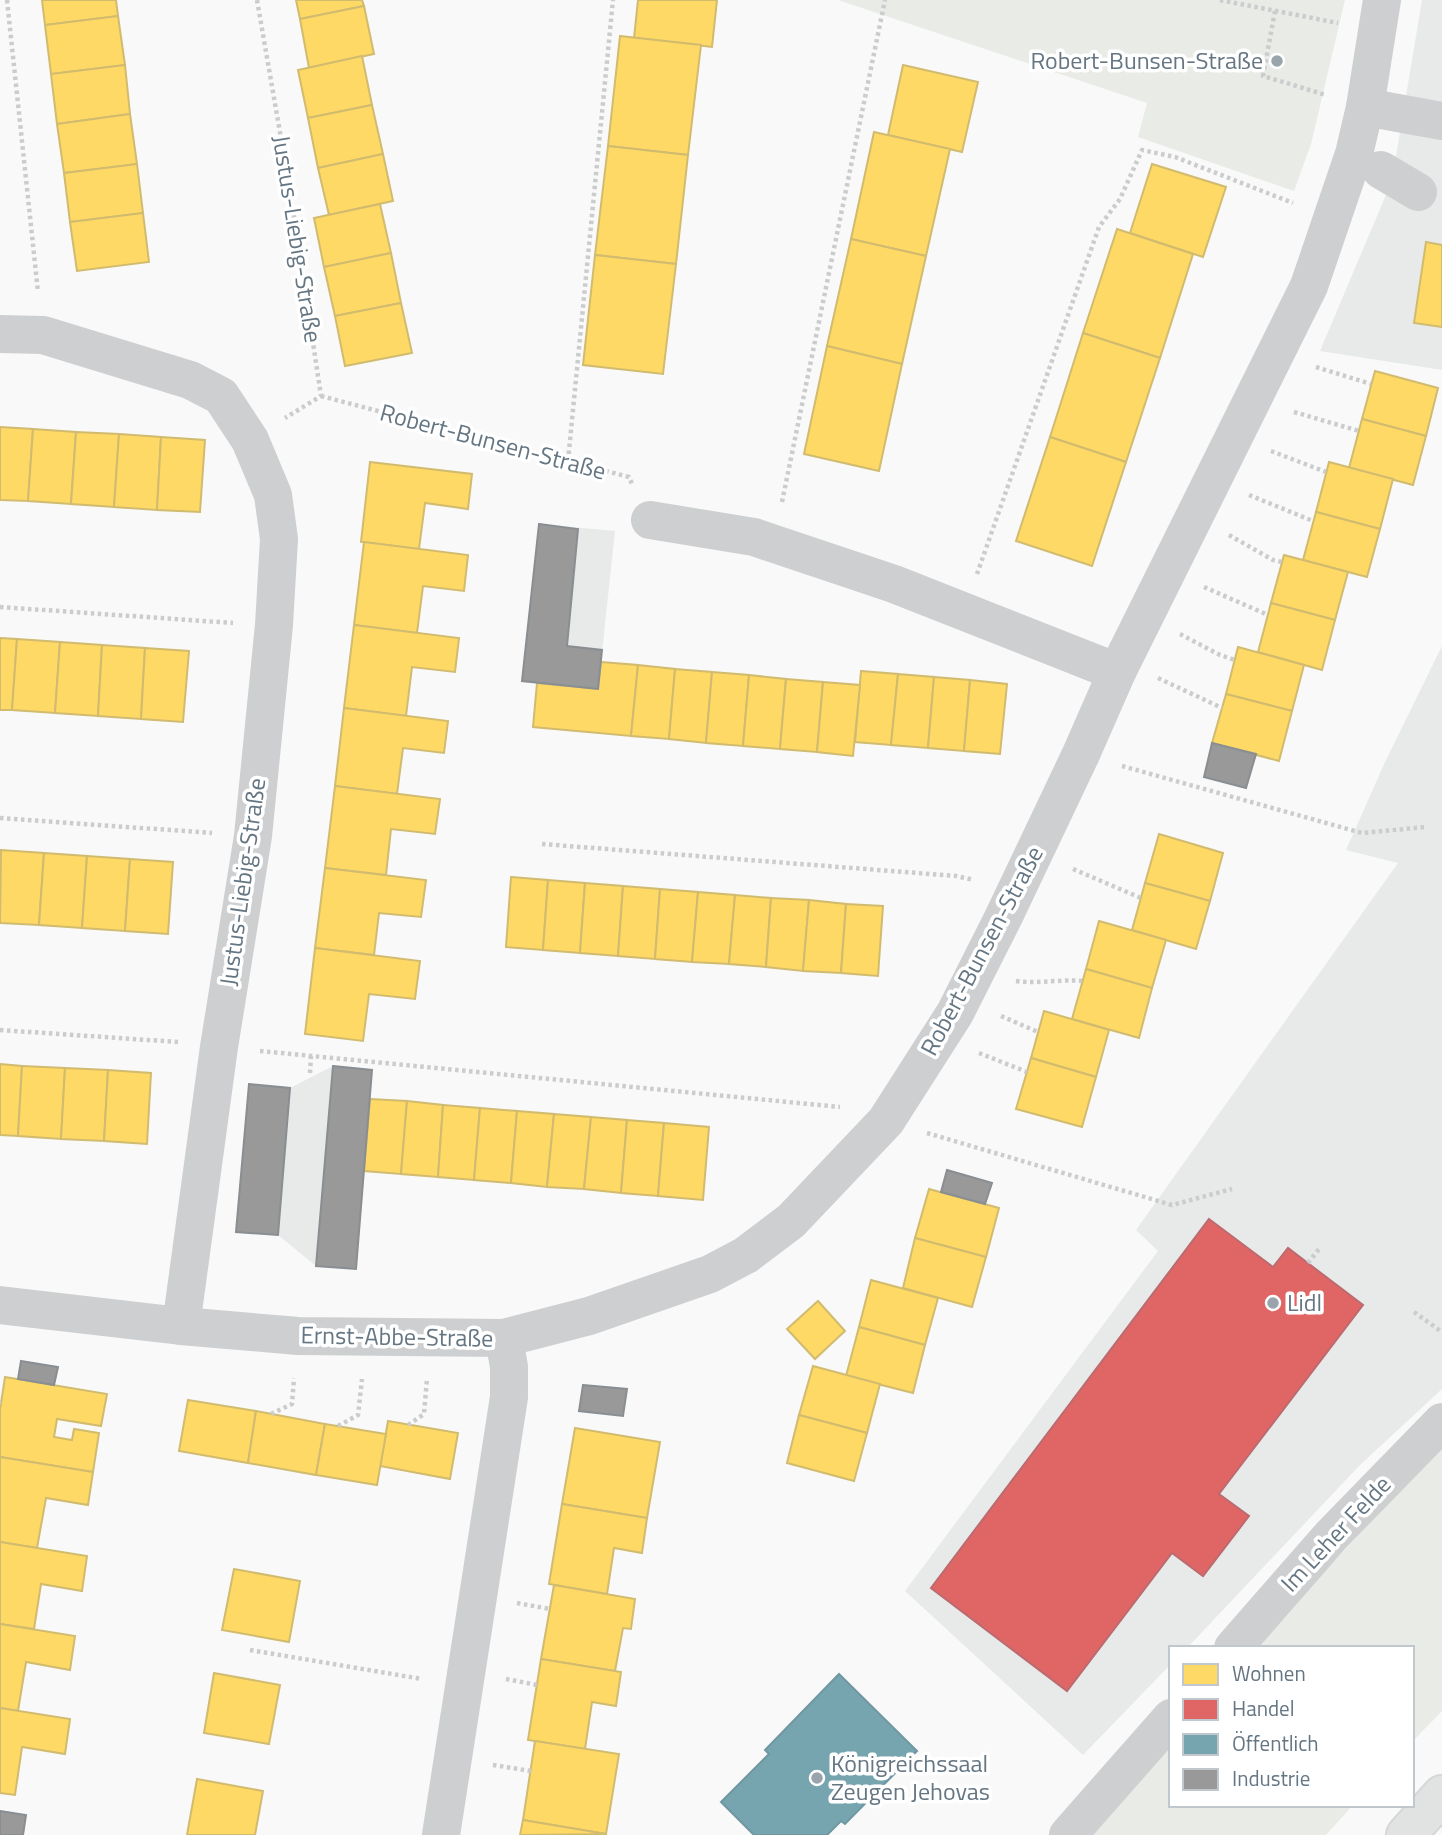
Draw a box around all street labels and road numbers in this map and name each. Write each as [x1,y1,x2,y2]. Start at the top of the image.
street label: Justus-Liebig-Straße [264,133,332,345]
street label: Robert-Bunsen-Straße [376,394,610,489]
street label: Justus-Liebig-Straße [210,776,274,988]
street label: Robert-Bunsen-Straße [911,839,1052,1062]
street label: Ernst-Abbe-Straße [300,1316,494,1356]
street label: Im Leher Felde [1272,1467,1399,1600]

